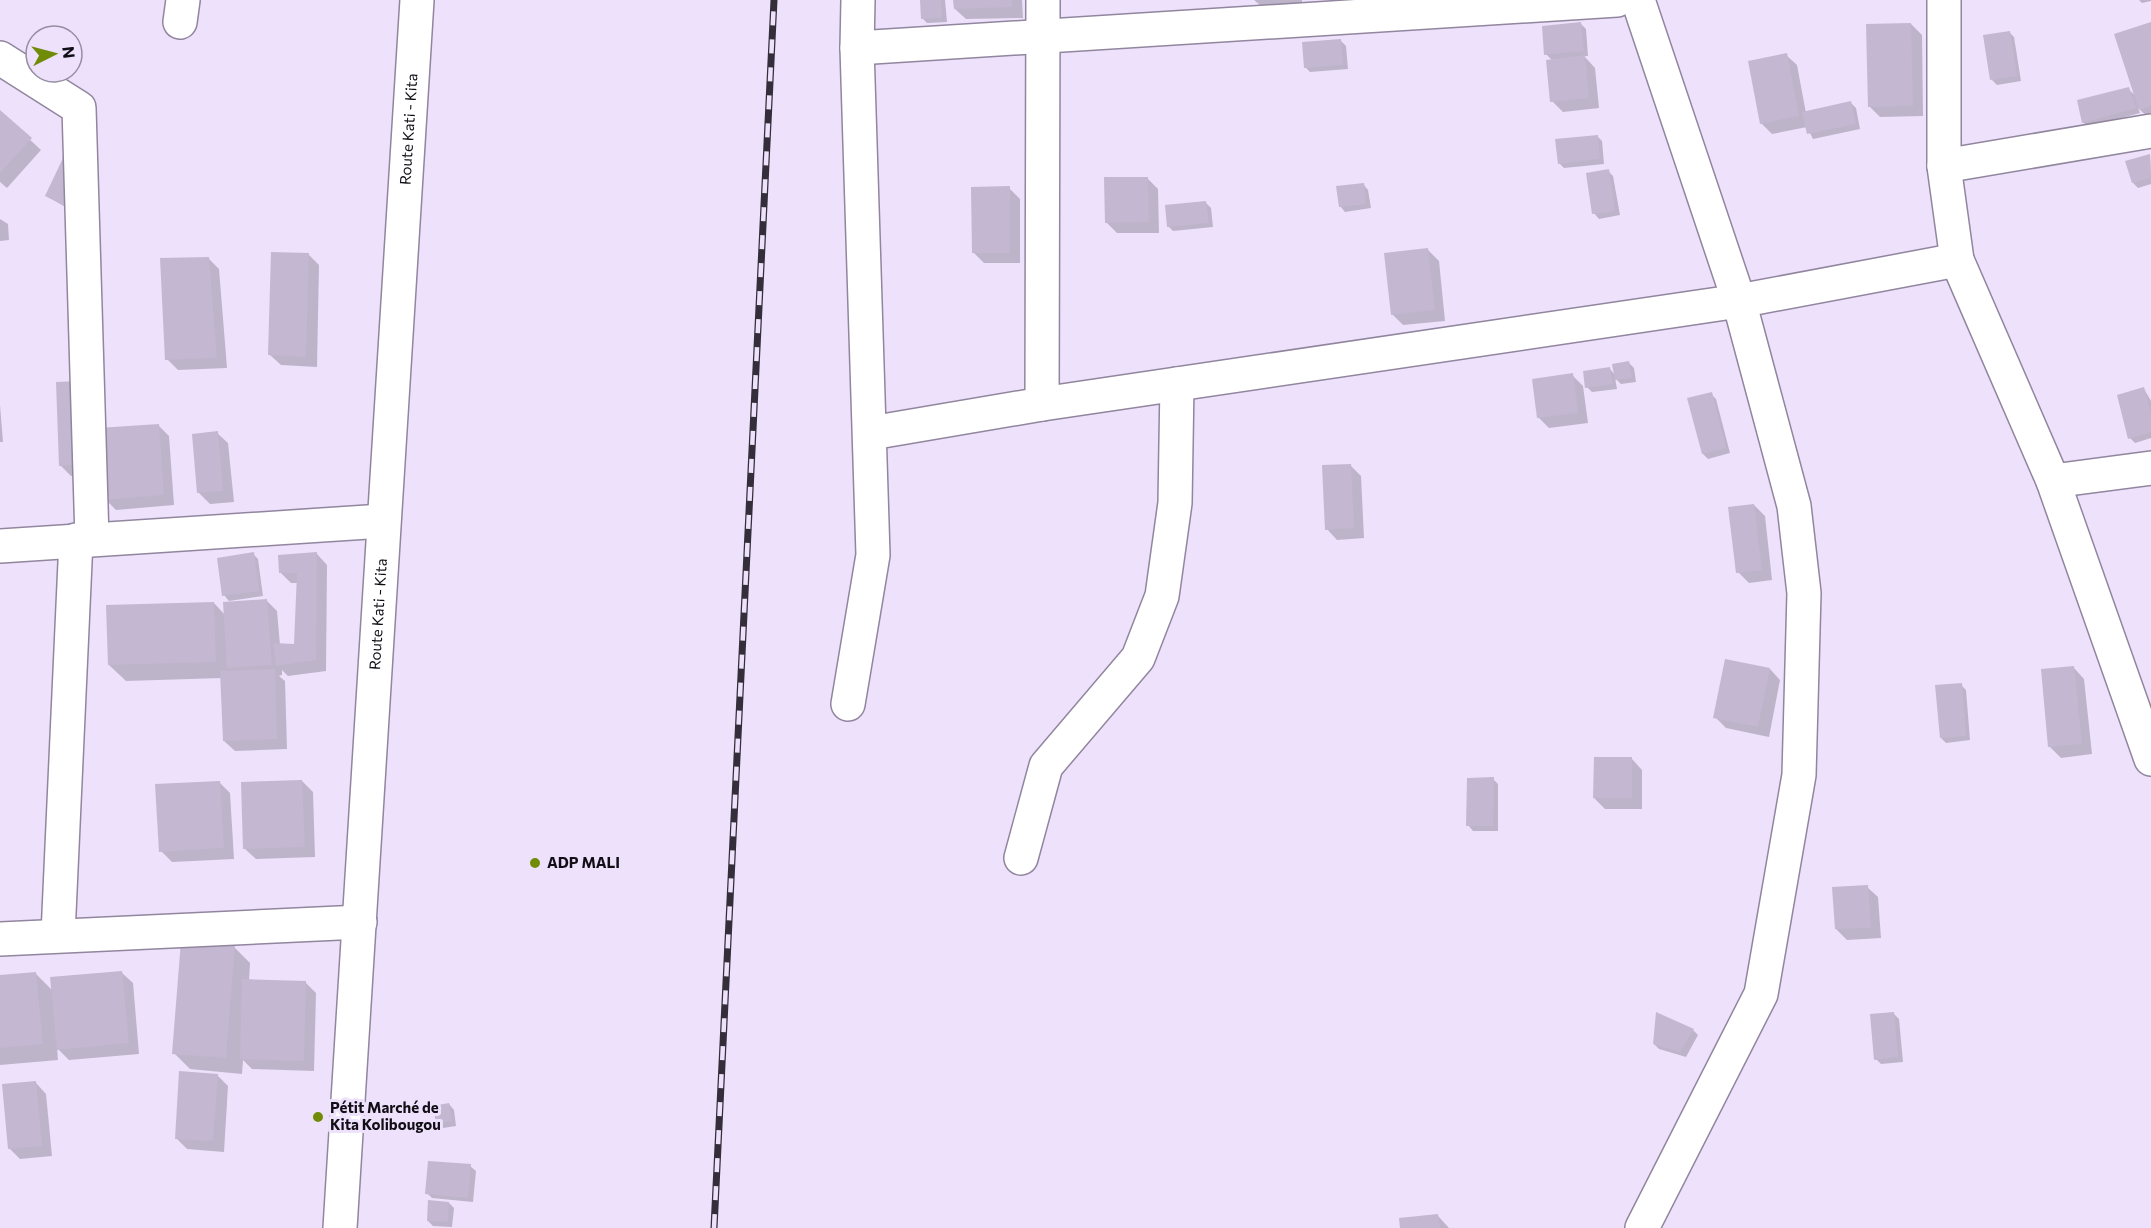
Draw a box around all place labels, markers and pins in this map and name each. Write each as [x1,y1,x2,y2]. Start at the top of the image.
place label: ADP MALI [547,853,620,871]
marker: ADP MALI [528,856,542,870]
place label: Pétit Marché de Kita Kolibougou [330,1098,441,1133]
marker: Pétit Marché de Kita Kolibougou [311,1110,325,1124]

